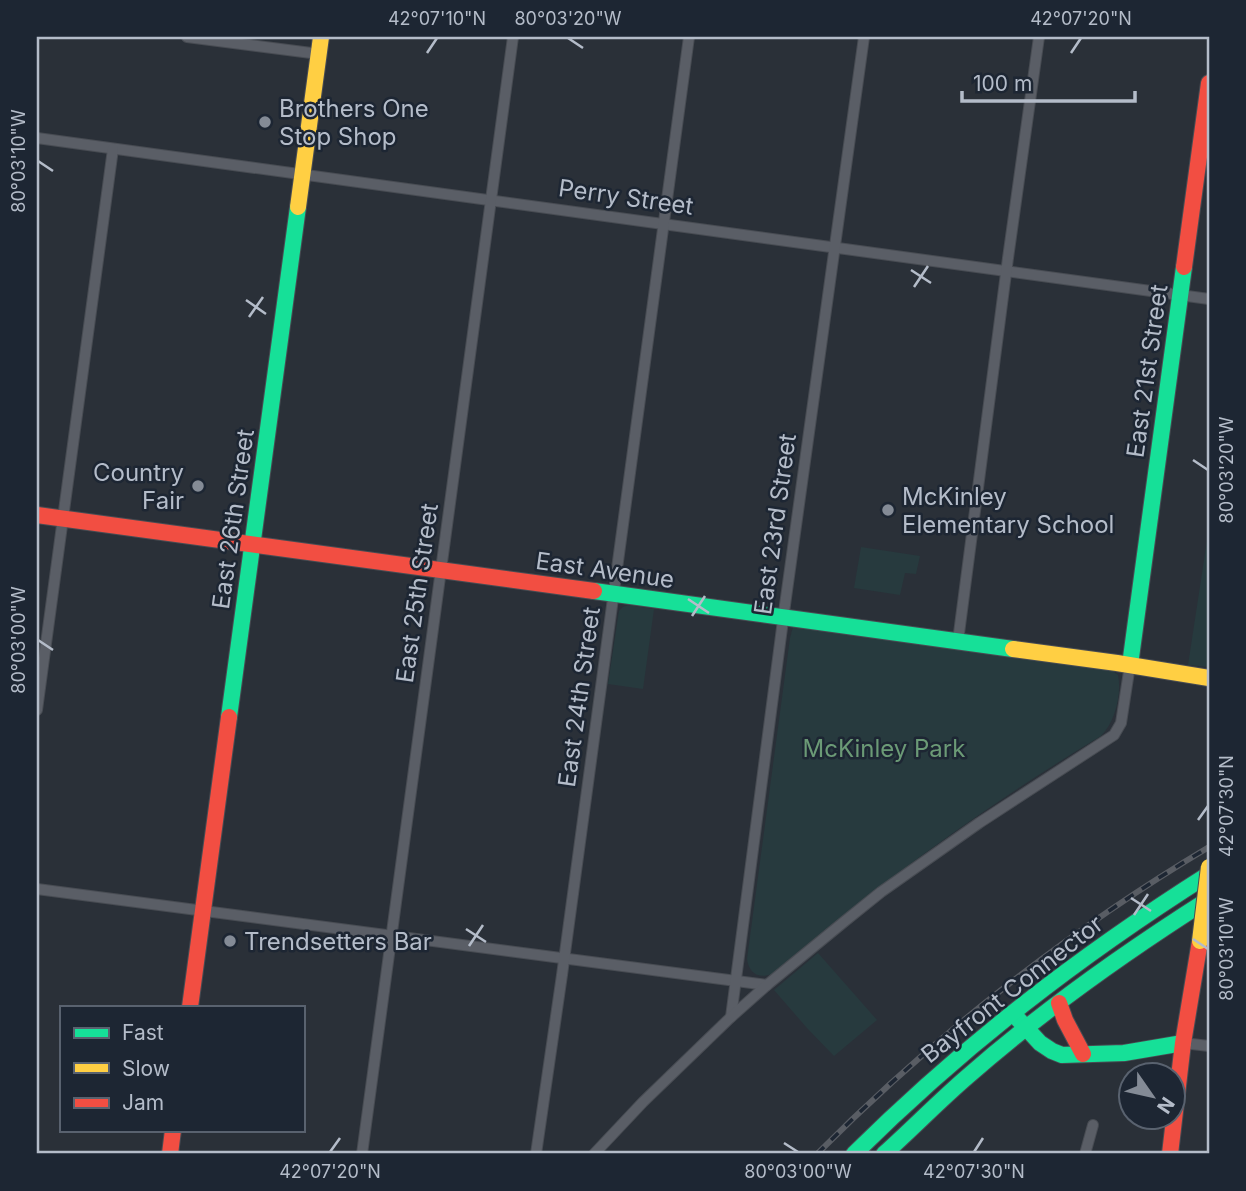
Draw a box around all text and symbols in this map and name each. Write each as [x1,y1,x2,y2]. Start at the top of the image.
text: 42°07'10"N [388,8,486,29]
text: 80°03'20"W [514,8,622,29]
text: 42°07'20"N [1030,8,1132,29]
scale bar [962,60,1136,104]
text: 100 m [973,71,1032,96]
place label: Brothers One Stop Shop [279,94,429,151]
text: 80°03'10"W [8,109,29,213]
marker: Brothers One Stop Shop [257,114,273,130]
street label: Perry Street [557,173,695,221]
street label: East 21st Street [1120,282,1174,459]
text: 80°03'20"W [1216,416,1237,524]
street label: East 26th Street [206,427,260,611]
street label: East 23rd Street [748,432,802,616]
place label: Country Fair [93,458,184,515]
marker: Country Fair [190,478,206,494]
place label: McKinley Elementary School [902,482,1114,539]
street label: East 25th Street [390,501,444,685]
marker: McKinley Elementary School [880,502,896,518]
street label: East Avenue [534,546,676,594]
text: 80°03'00"W [8,586,29,694]
street label: East 24th Street [552,605,606,789]
park label: McKinley Park [803,734,965,763]
text: 42°07'30"N [1216,755,1237,857]
text: 80°03'10"W [1216,897,1237,1001]
street label: Bayfront Connector [915,909,1109,1069]
place label: Trendsetters Bar [244,927,432,956]
marker: Trendsetters Bar [222,933,238,949]
legend [60,1006,304,1132]
text: Fast [122,1020,164,1045]
text: Slow [122,1056,170,1081]
north arrow [1116,1062,1186,1132]
text: Jam [122,1090,164,1115]
text: N [1152,1093,1179,1118]
text: 42°07'20"N [279,1161,381,1182]
text: 80°03'00"W [744,1161,852,1182]
text: 42°07'30"N [923,1161,1025,1182]

